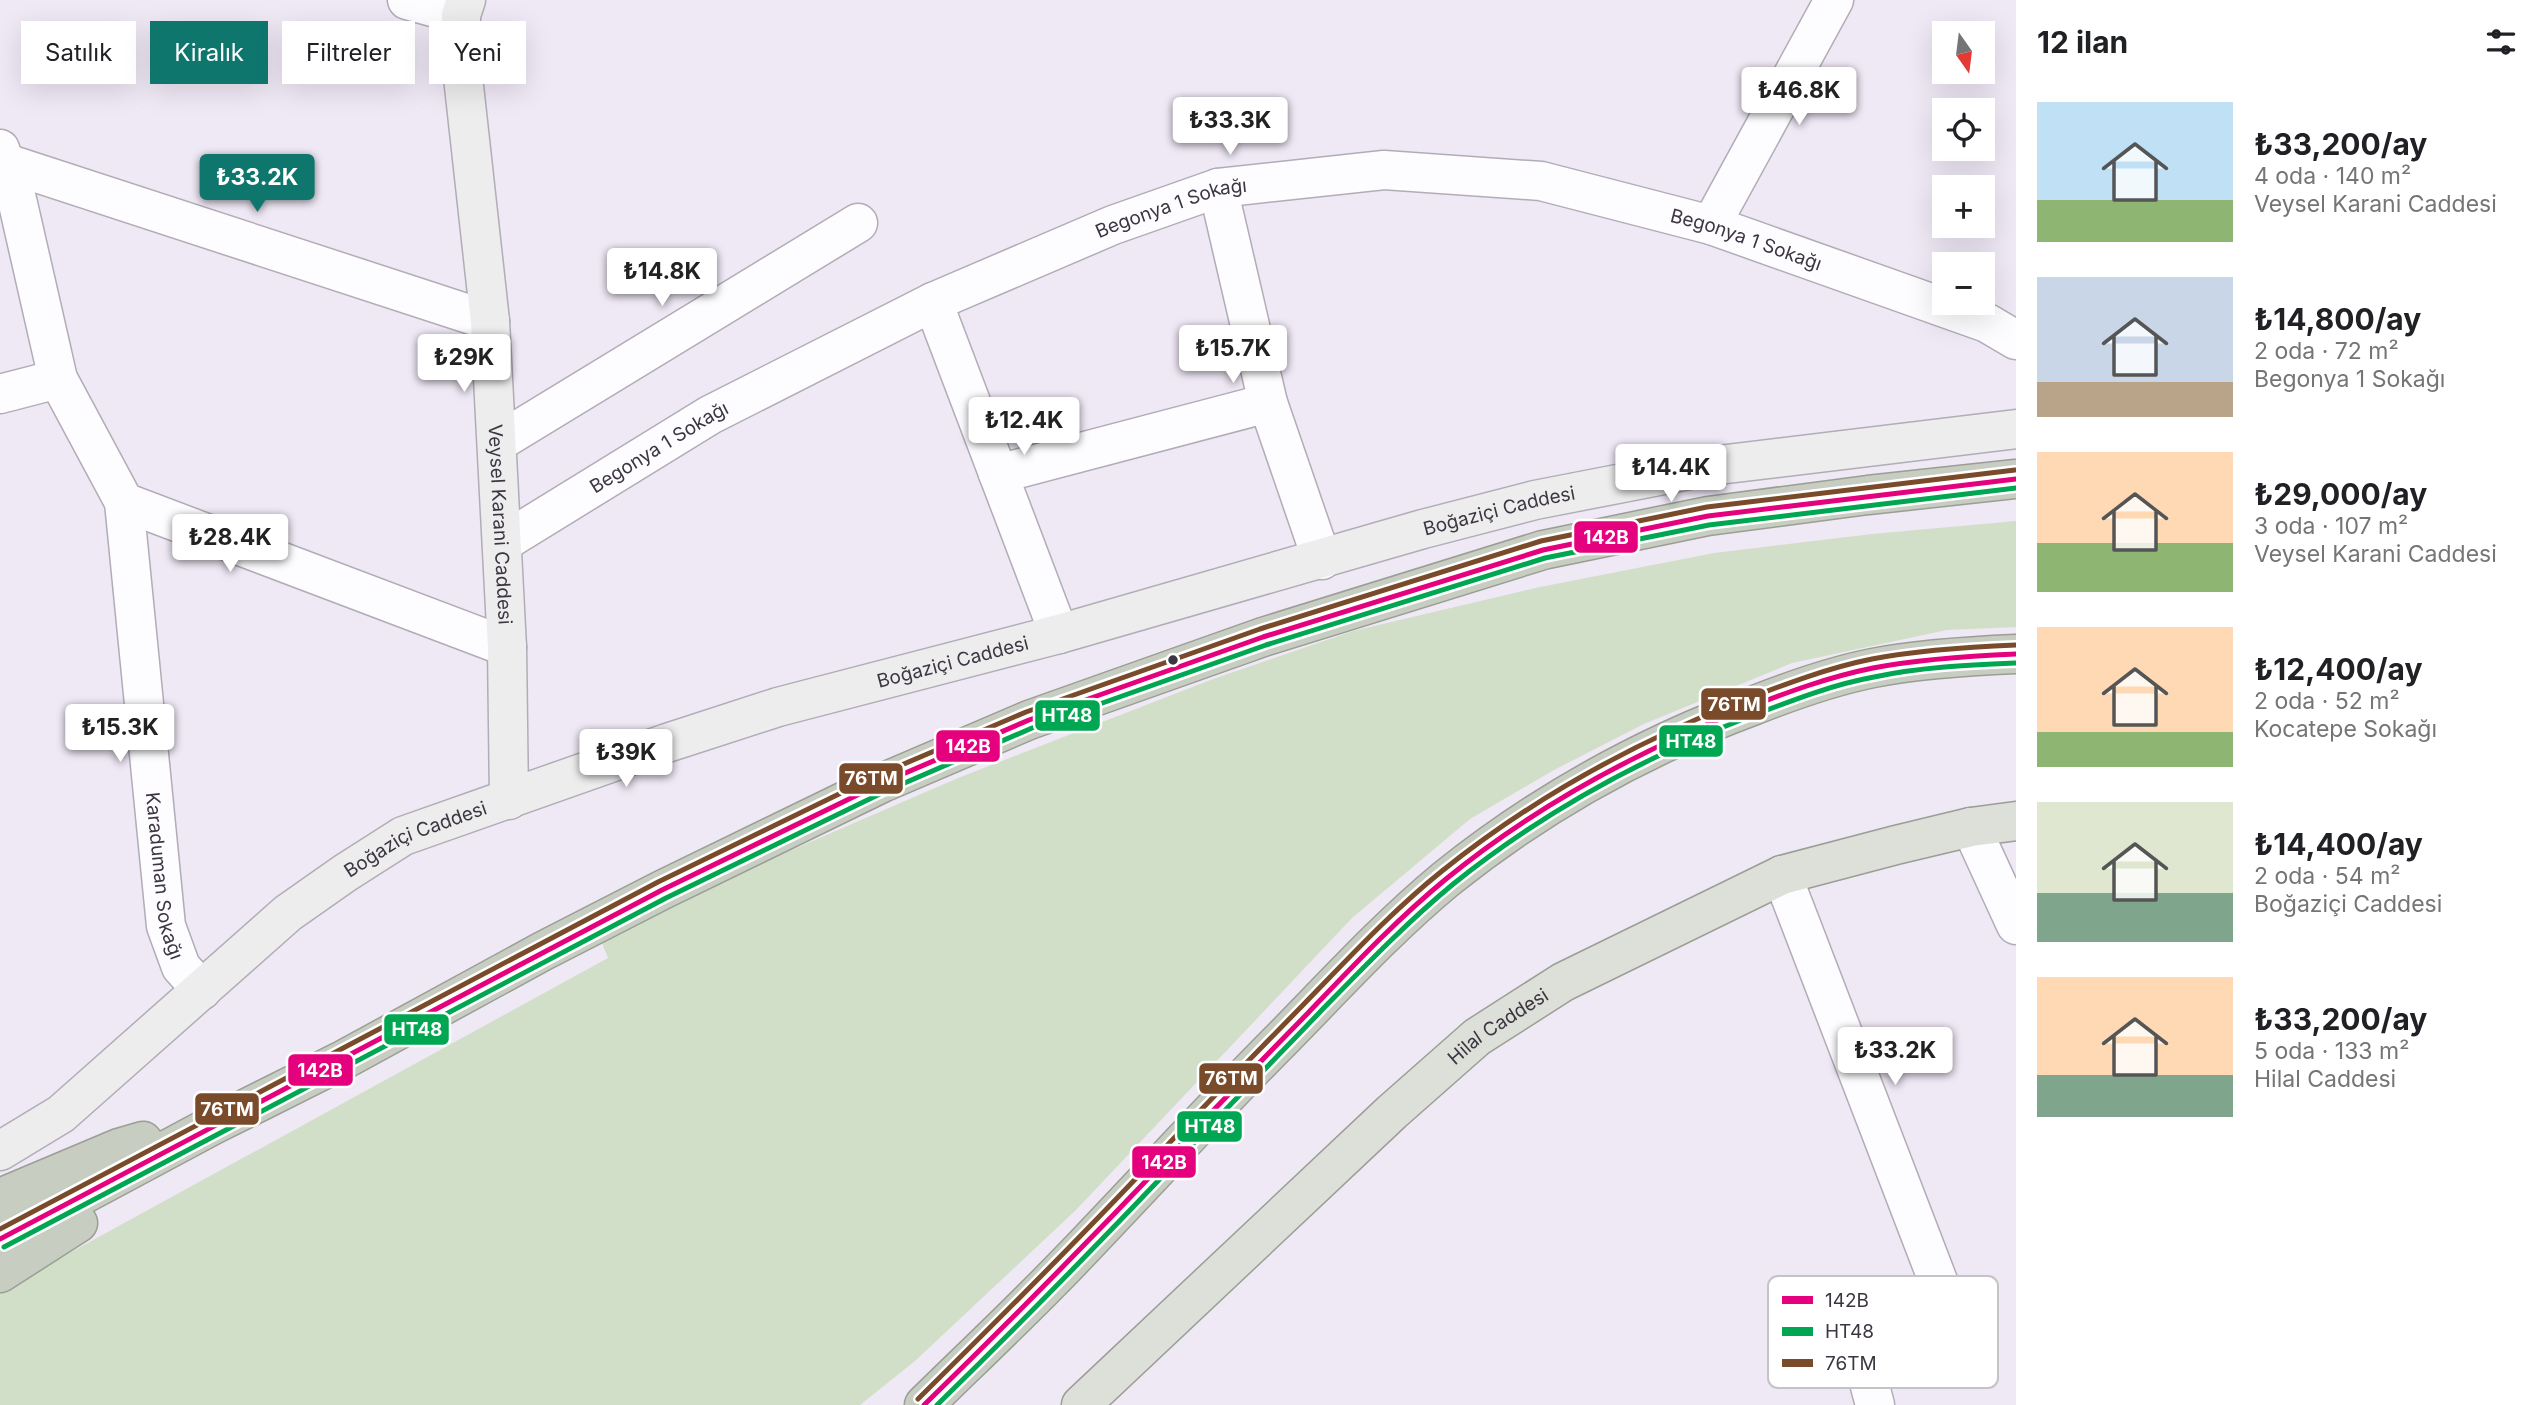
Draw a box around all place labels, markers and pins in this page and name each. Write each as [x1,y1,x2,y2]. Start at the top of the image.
pin: ₺46.8K [1742,68,1856,127]
pin: ₺33.3K [1173,97,1287,157]
pin: ₺33.2K [200,154,314,214]
pin: ₺14.8K [605,248,719,308]
pin: ₺15.7K [1176,326,1290,385]
pin: ₺29K [423,334,505,394]
pin: ₺12.4K [967,398,1081,457]
pin: ₺14.4K [1614,444,1728,504]
pin: ₺28.4K [173,514,287,574]
unlabelled marker [1166,653,1180,667]
pin: ₺15.3K [63,704,177,764]
pin: ₺39K [585,730,667,789]
pin: ₺33.2K [1838,1028,1952,1087]

